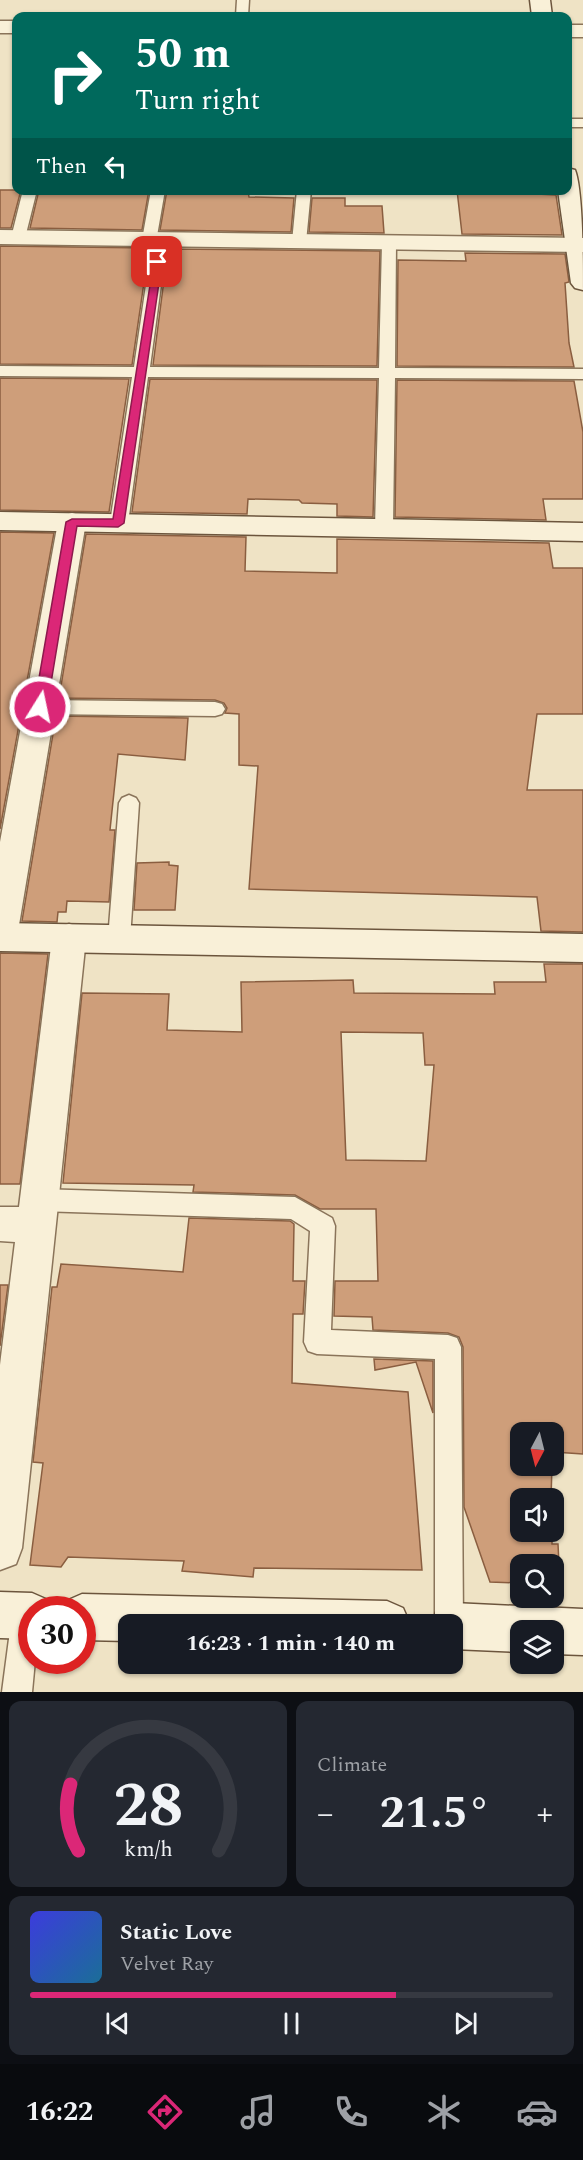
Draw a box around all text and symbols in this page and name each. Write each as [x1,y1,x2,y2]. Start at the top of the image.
text: 50 m [135,23,230,86]
icon: right [36,36,114,114]
text: Turn right [135,80,260,122]
text: Then [36,150,87,183]
icon: left [99,150,132,183]
pin [131,236,182,287]
icon: arrive [140,245,173,278]
position arrow [8,675,72,739]
north arrow [510,1422,564,1476]
map controls [510,1422,564,1674]
button: sound [510,1488,564,1542]
button: search [510,1554,564,1608]
speed limit sign: 30 [18,1596,96,1674]
button: layers [510,1620,564,1674]
text: 16:23 · 1 min · 140 m [186,1627,395,1660]
text: Climate [317,1750,387,1780]
text: 28 [113,1759,183,1854]
text: 21.5° [380,1779,490,1848]
text: − [317,1789,334,1839]
text: + [536,1789,553,1839]
text: km/h [124,1833,172,1866]
text: Static Love [120,1916,232,1949]
text: Velvet Ray [120,1949,213,1979]
icon: previous [101,2007,134,2040]
icon: pause [275,2007,308,2040]
icon: next [449,2007,482,2040]
text: 16:22 [25,2091,93,2133]
icon: directions [144,2091,186,2133]
icon: music [237,2091,279,2133]
icon: phone [330,2091,372,2133]
icon: climate [423,2091,465,2133]
icon: car [516,2091,558,2133]

